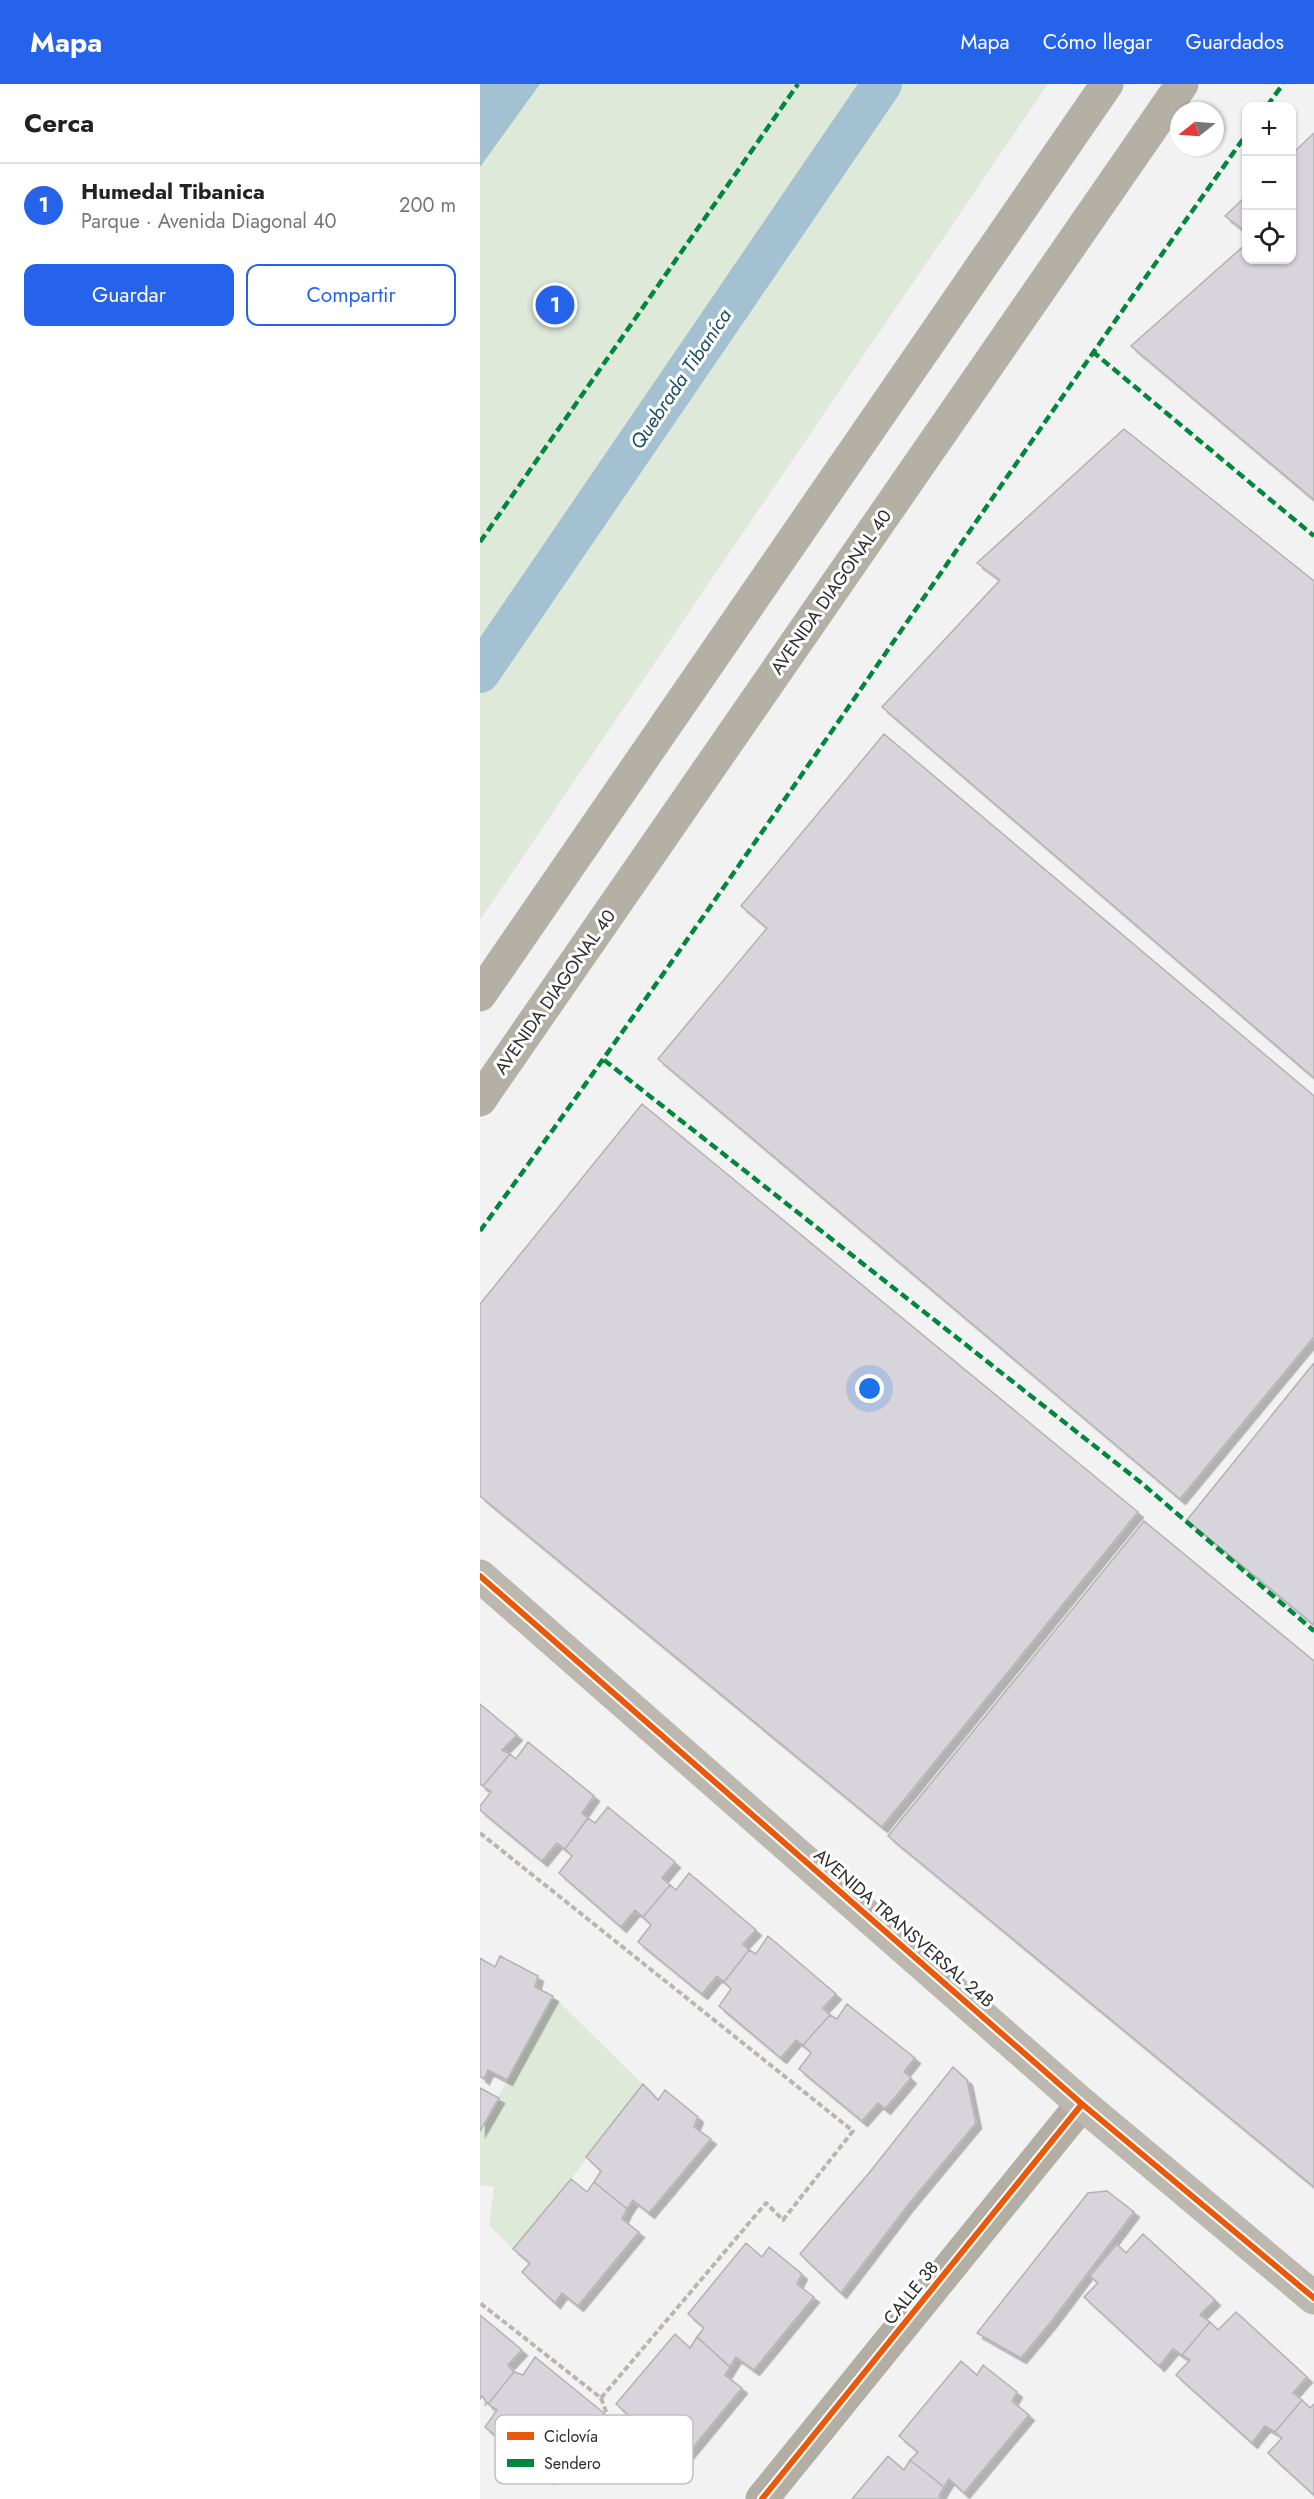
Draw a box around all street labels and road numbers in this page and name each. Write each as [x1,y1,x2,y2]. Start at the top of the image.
street label: AVENIDA DIAGONAL 40 [764,504,898,680]
street label: AVENIDA DIAGONAL 40 [488,904,622,1080]
street label: AVENIDA TRANSVERSAL 24B [808,1842,1000,2014]
street label: CALLE 38 [877,2256,945,2330]

